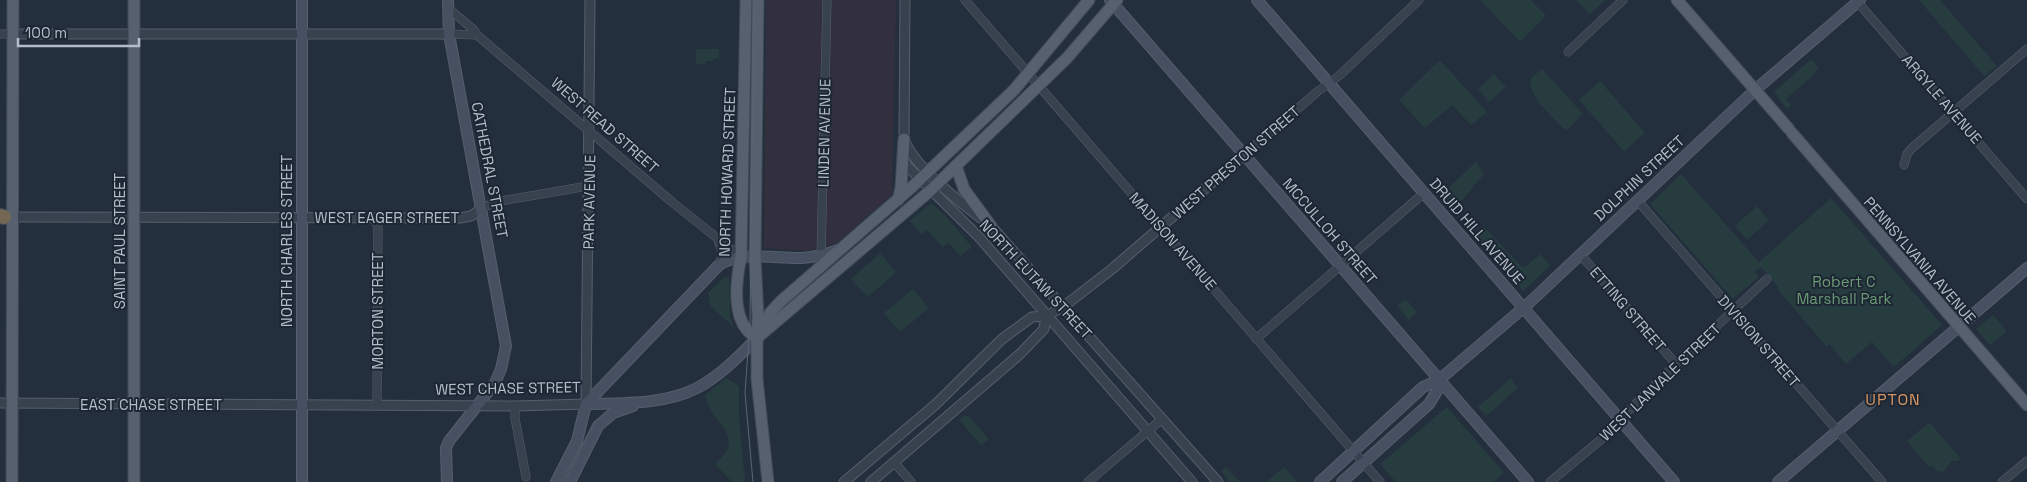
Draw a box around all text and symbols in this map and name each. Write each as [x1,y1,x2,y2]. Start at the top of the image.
scale bar [18,15,139,47]
text: 100 m [25,23,67,42]
street label: ARGYLE AVENUE [1898,50,1986,148]
street label: WEST READ STREET [547,73,663,177]
street label: LINDEN AVENUE [814,79,834,187]
street label: NORTH HOWARD STREET [715,87,739,257]
street label: CATHEDRAL STREET [467,100,513,240]
street label: WEST PRESTON STREET [1168,101,1304,223]
street label: DOLPHIN STREET [1590,131,1688,225]
street label: NORTH CHARLES STREET [277,155,296,327]
street label: PARK AVENUE [579,155,599,249]
street label: SAINT PAUL STREET [110,173,129,309]
street label: MCCULLOH STREET [1279,174,1381,288]
street label: DRUID HILL AVENUE [1426,174,1528,288]
street label: MADISON AVENUE [1125,188,1221,294]
street label: PENNSYLVANIA AVENUE [1860,193,1980,327]
street label: WEST EAGER STREET [315,208,460,227]
street label: NORTH EUTAW STREET [976,215,1096,343]
street label: MORTON STREET [368,252,387,370]
street label: ETTING STREET [1586,263,1670,355]
park label: Robert C Marshall Park [1796,272,1892,308]
street label: DIVISION STREET [1714,291,1804,391]
street label: WEST LANVALE STREET [1595,319,1725,445]
street label: WEST CHASE STREET [435,377,581,399]
district label: UPTON [1865,389,1921,410]
street label: EAST CHASE STREET [80,395,222,414]

